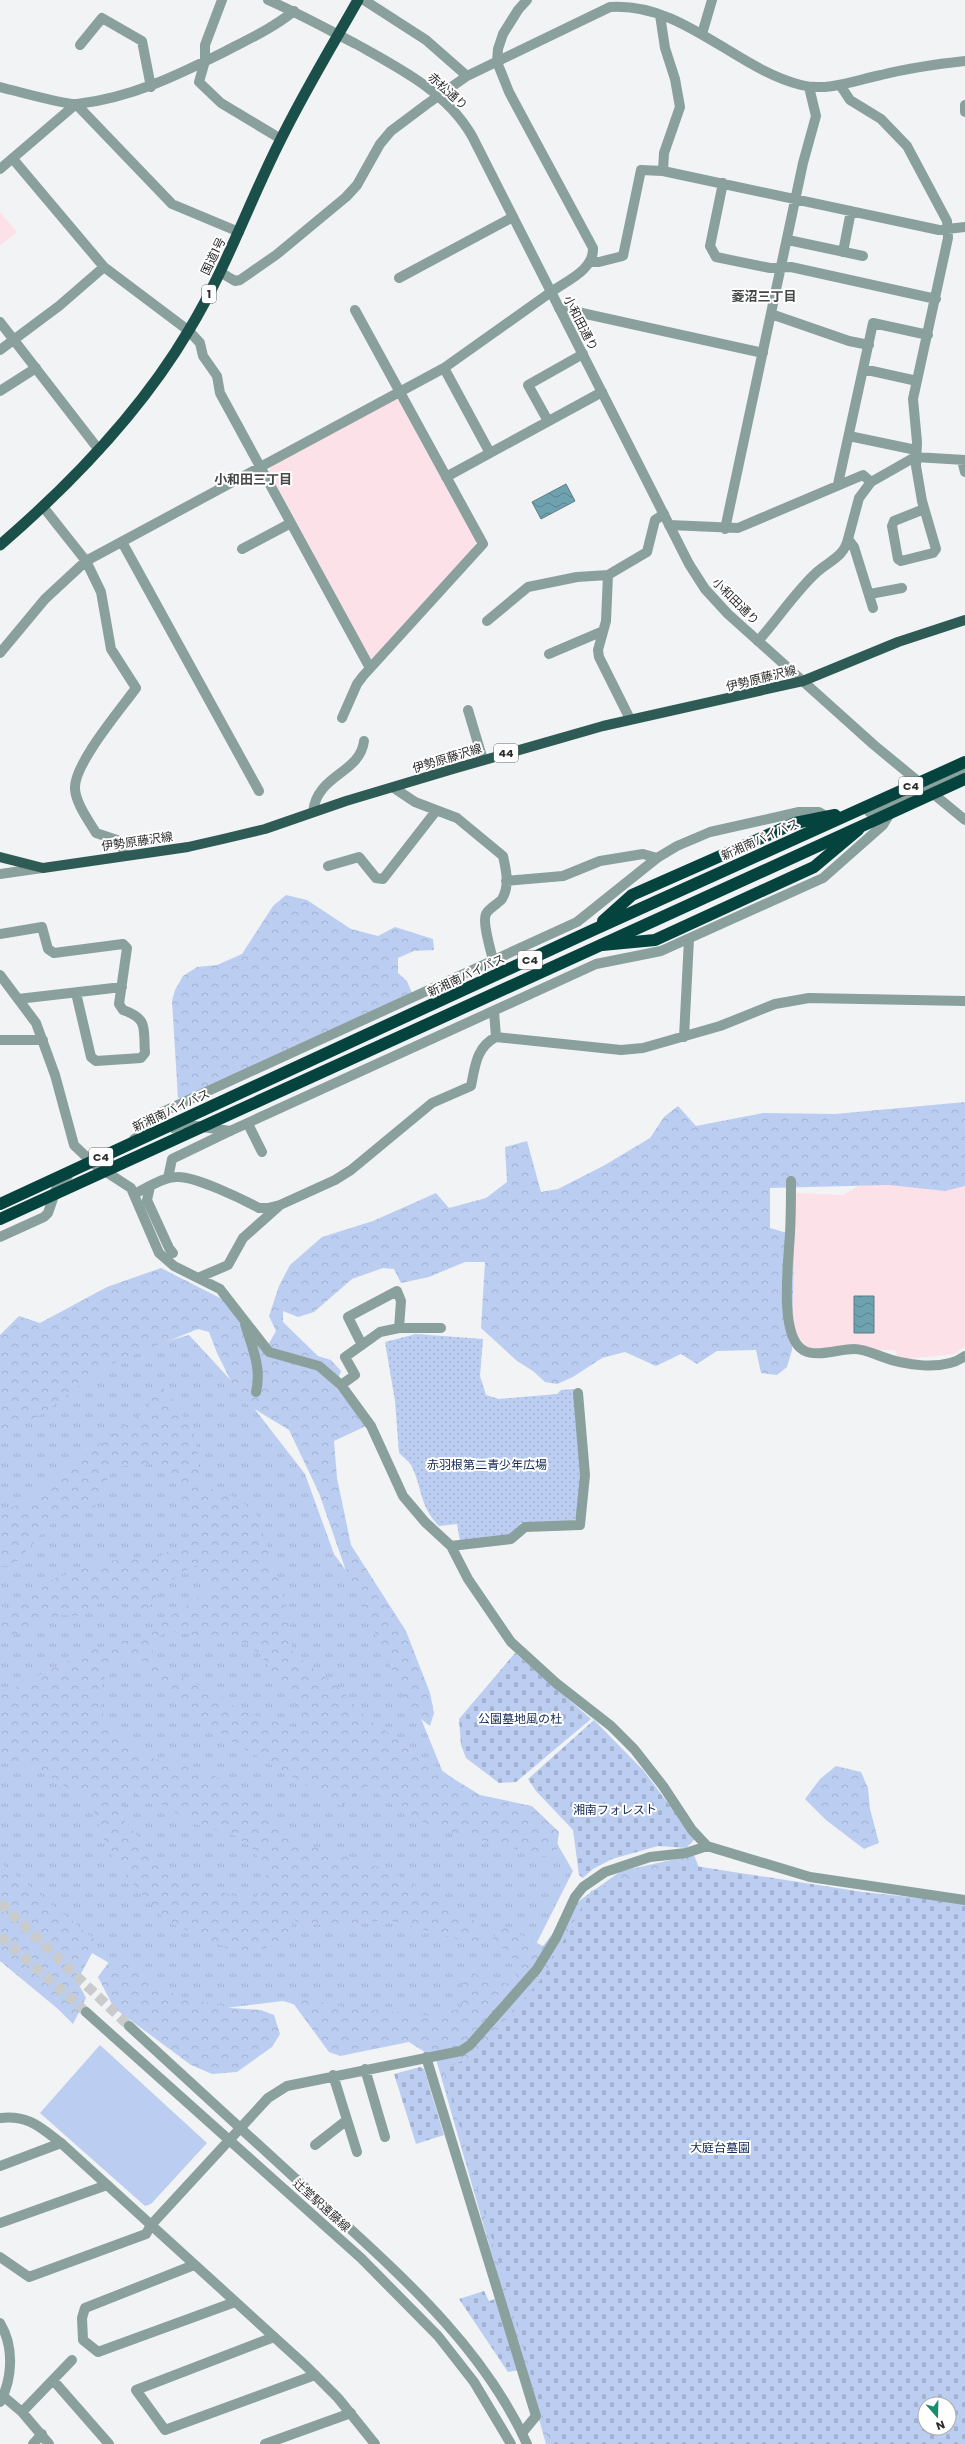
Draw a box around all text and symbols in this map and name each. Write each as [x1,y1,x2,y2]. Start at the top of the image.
street label: 赤松通り [424,69,472,113]
street label: 国道1号 [197,234,229,278]
road number: 1 [202,285,216,303]
district label: 菱沼三丁目 [731,287,797,306]
street label: 小和田通り [560,292,602,354]
district label: 小和田三丁目 [214,470,292,489]
street label: 小和田通り [709,574,763,628]
street label: 伊勢原藤沢線 [724,661,798,695]
street label: 伊勢原藤沢線 [410,739,484,777]
road number: 44 [494,744,518,762]
road number: C4 [899,777,923,795]
street label: 新湘南バイパス [718,814,802,864]
street label: 伊勢原藤沢線 [100,828,174,854]
street label: 新湘南バイパス [424,950,508,1000]
road number: C4 [518,951,542,969]
street label: 新湘南バイパス [129,1085,213,1135]
road number: C4 [89,1148,113,1166]
park label: 赤羽根第二青少年広場 [427,1456,547,1473]
park label: 公園墓地風の杜 [478,1710,562,1727]
park label: 湘南フォレスト [573,1801,657,1818]
park label: 大庭台墓園 [690,2139,750,2156]
street label: 辻堂駅遠藤線 [290,2175,354,2235]
north arrow [917,2396,957,2436]
text: N [934,2416,947,2434]

